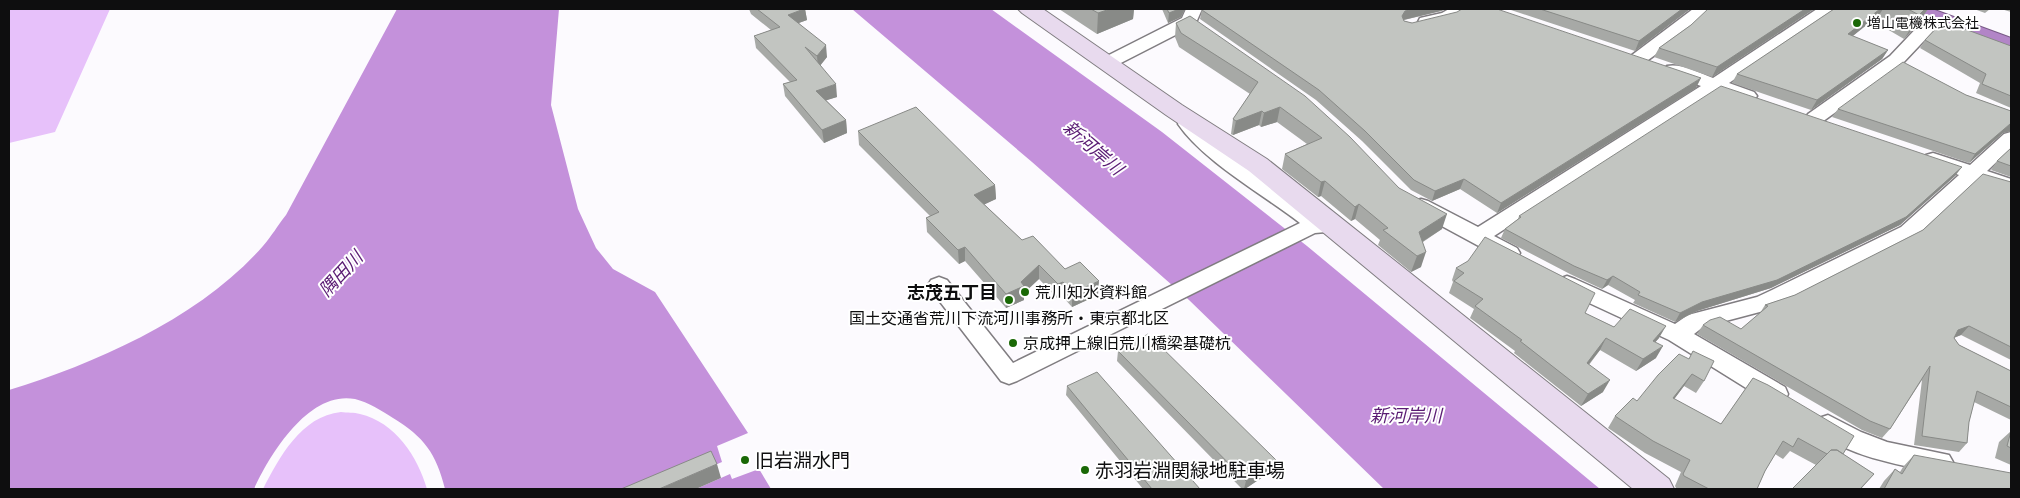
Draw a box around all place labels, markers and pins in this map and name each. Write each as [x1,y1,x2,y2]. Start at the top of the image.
place label: 増山電機株式会社 [1867,13,1979,32]
marker: 増山電機株式会社 [1851,17,1863,29]
place label: 荒川知水資料館 [1035,281,1147,303]
marker: 荒川知水資料館 [1019,286,1031,298]
marker: 国土交通省荒川下流河川事務所・東京都北区 [1003,294,1015,306]
place label: 国土交通省荒川下流河川事務所・東京都北区 [849,307,1169,329]
place label: 京成押上線旧荒川橋梁基礎杭 [1023,332,1231,354]
marker: 京成押上線旧荒川橋梁基礎杭 [1007,337,1019,349]
place label: 旧岩淵水門 [755,447,850,473]
marker: 旧岩淵水門 [739,454,751,466]
place label: 赤羽岩淵関緑地駐車場 [1095,457,1285,483]
marker: 赤羽岩淵関緑地駐車場 [1079,464,1091,476]

